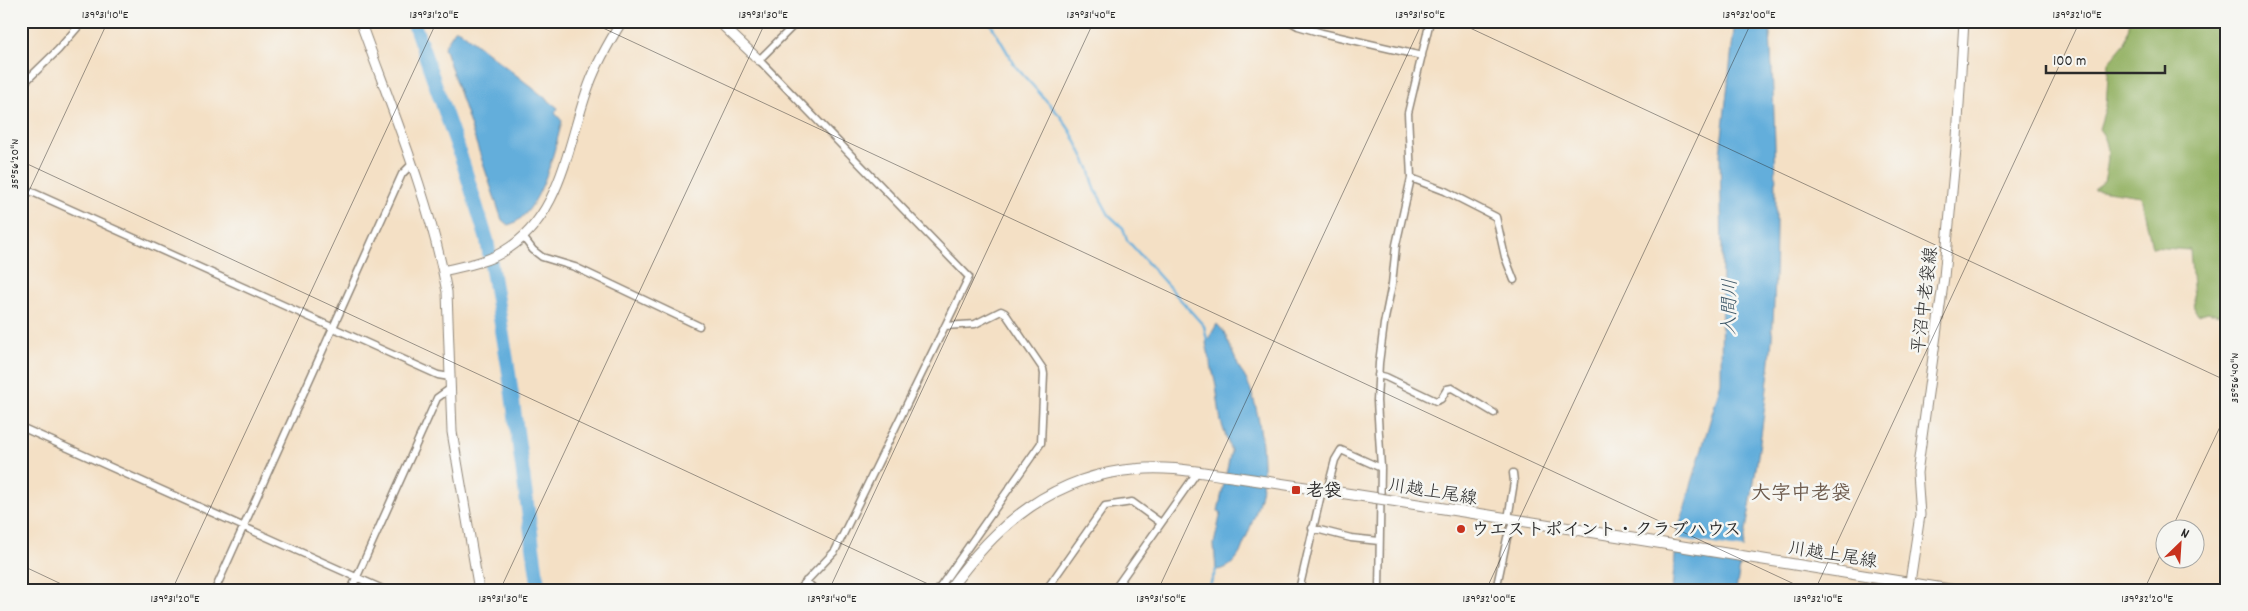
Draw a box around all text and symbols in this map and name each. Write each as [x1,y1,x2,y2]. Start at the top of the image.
text: 139°31'10"E [82,7,129,24]
text: 139°31'20"E [409,7,459,24]
text: 139°31'30"E [738,7,788,24]
text: 139°31'40"E [1067,7,1116,24]
text: 139°31'50"E [1395,7,1445,24]
text: 139°32'00"E [1722,7,1776,24]
text: 139°32'10"E [2052,7,2102,24]
scale bar [2046,42,2164,74]
text: 100 m [2053,51,2086,73]
text: 35°56'20"N [7,139,24,189]
street label: 平沼中老袋線 [1907,245,1945,355]
water label: 入間川 [1718,278,1745,336]
text: 35°56'40"N [2227,353,2244,403]
street label: 川越上尾線 [1386,474,1479,513]
place label: 老袋 [1306,480,1342,505]
district label: 大字中老袋 [1751,481,1851,509]
marker: 老袋 [1290,484,1302,496]
north arrow [2156,518,2206,568]
place label: ウエストポイント・クラブハウス [1471,519,1741,544]
marker: ウエストポイント・クラブハウス [1455,523,1467,535]
text: N [2177,524,2192,545]
street label: 川越上尾線 [1786,537,1879,576]
text: 139°31'20"E [150,591,200,608]
text: 139°31'30"E [478,591,528,608]
text: 139°31'40"E [808,591,857,608]
text: 139°31'50"E [1136,591,1186,608]
text: 139°32'00"E [1462,591,1516,608]
text: 139°32'10"E [1793,591,1843,608]
text: 139°32'20"E [2121,591,2173,608]

